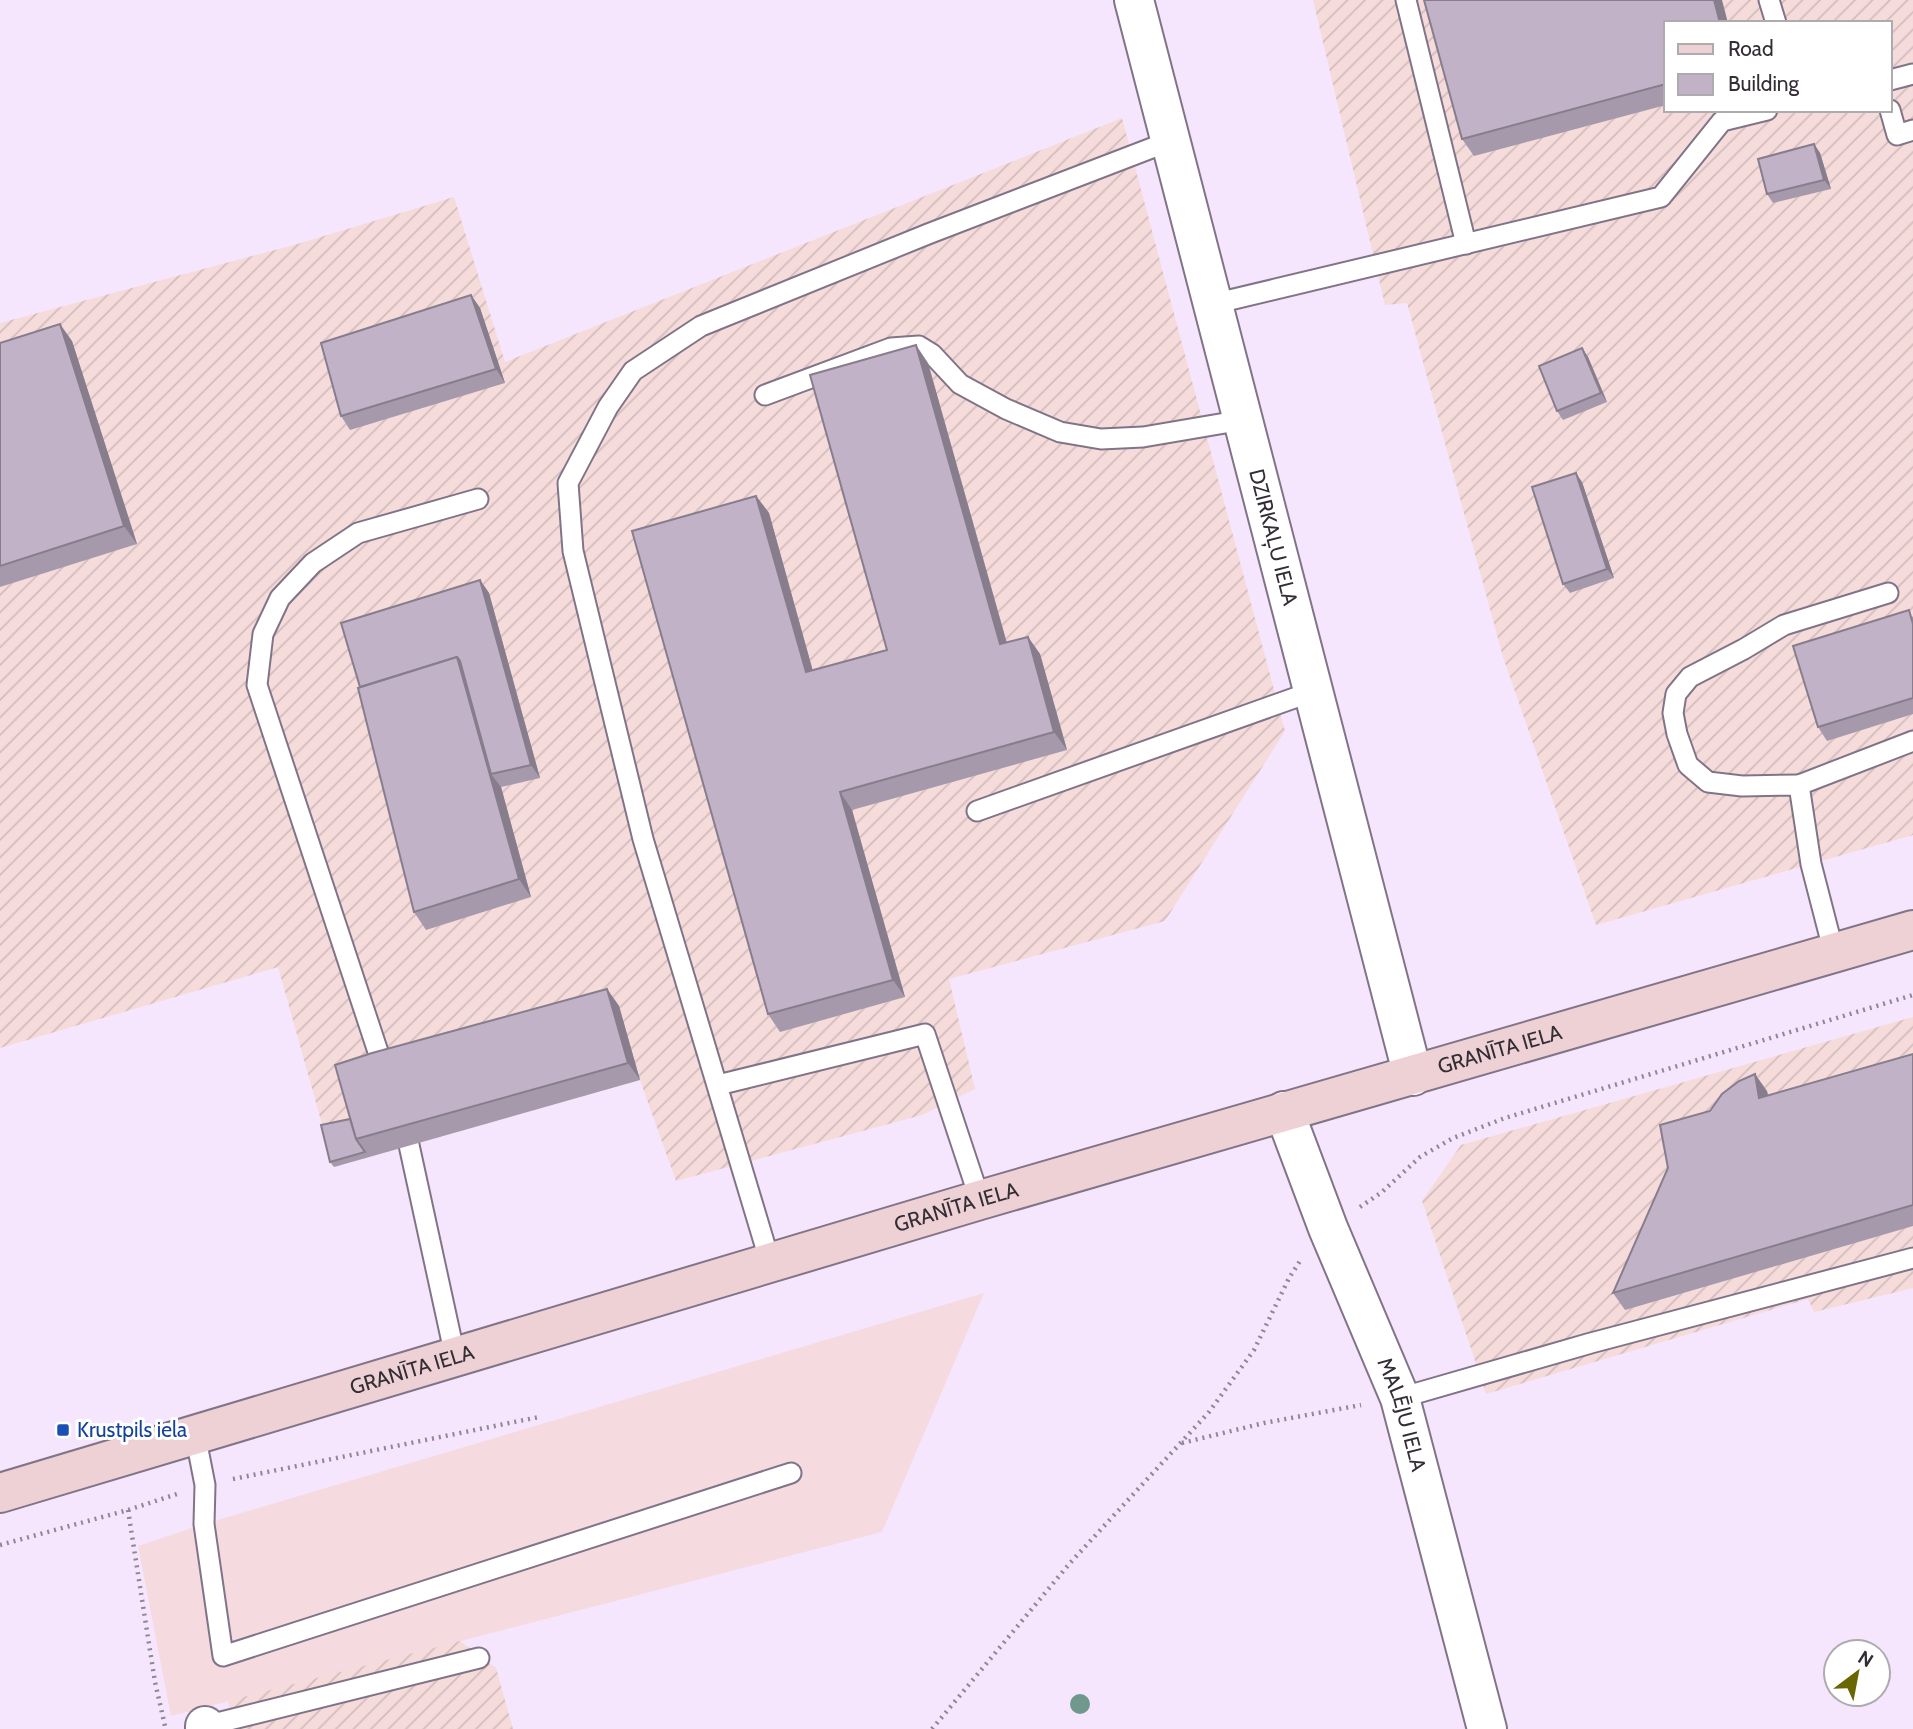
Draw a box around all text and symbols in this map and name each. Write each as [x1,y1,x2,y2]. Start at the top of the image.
legend [1664,21,1892,112]
text: Road [1728,36,1774,61]
text: Building [1728,71,1800,96]
street label: DZIRKAĻU IELA [1244,466,1303,608]
street label: GRANĪTA IELA [1435,1019,1565,1079]
street label: GRANĪTA IELA [891,1177,1021,1237]
street label: GRANĪTA IELA [347,1339,477,1400]
street label: MALĒJU IELA [1372,1354,1432,1474]
place label: Krustpils iela [77,1417,187,1442]
marker: Krustpils iela [55,1422,71,1438]
north arrow [1822,1638,1892,1708]
text: N [1854,1646,1878,1672]

